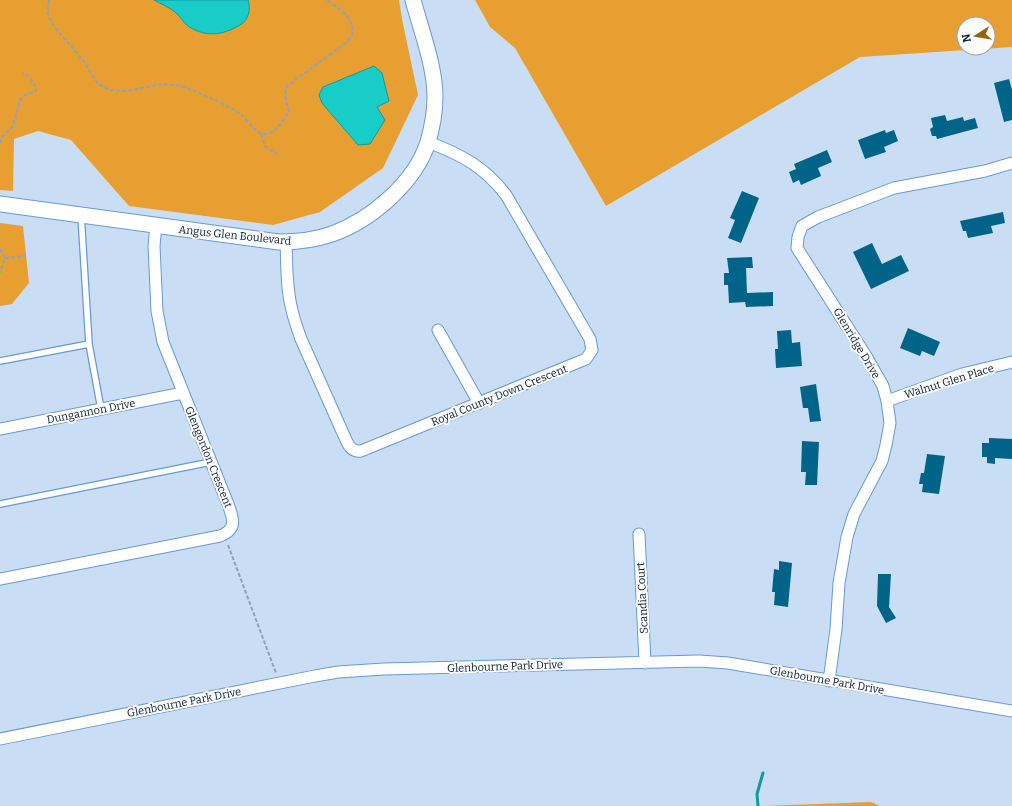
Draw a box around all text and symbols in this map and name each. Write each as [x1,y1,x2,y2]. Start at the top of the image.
north arrow [956,16,996,56]
text: N [959,32,974,43]
street label: Angus Glen Boulevard [178,223,292,248]
street label: Glenridge Drive [830,306,883,381]
street label: Royal County Down Crescent [429,362,569,429]
street label: Walnut Glen Place [903,362,995,401]
street label: Dungannon Drive [46,397,137,426]
street label: Glengordon Crescent [182,405,235,510]
street label: Scandia Court [634,562,651,634]
street label: Glenbourne Park Drive [447,658,563,675]
street label: Glenbourne Park Drive [769,664,885,697]
street label: Glenbourne Park Drive [126,685,242,720]

